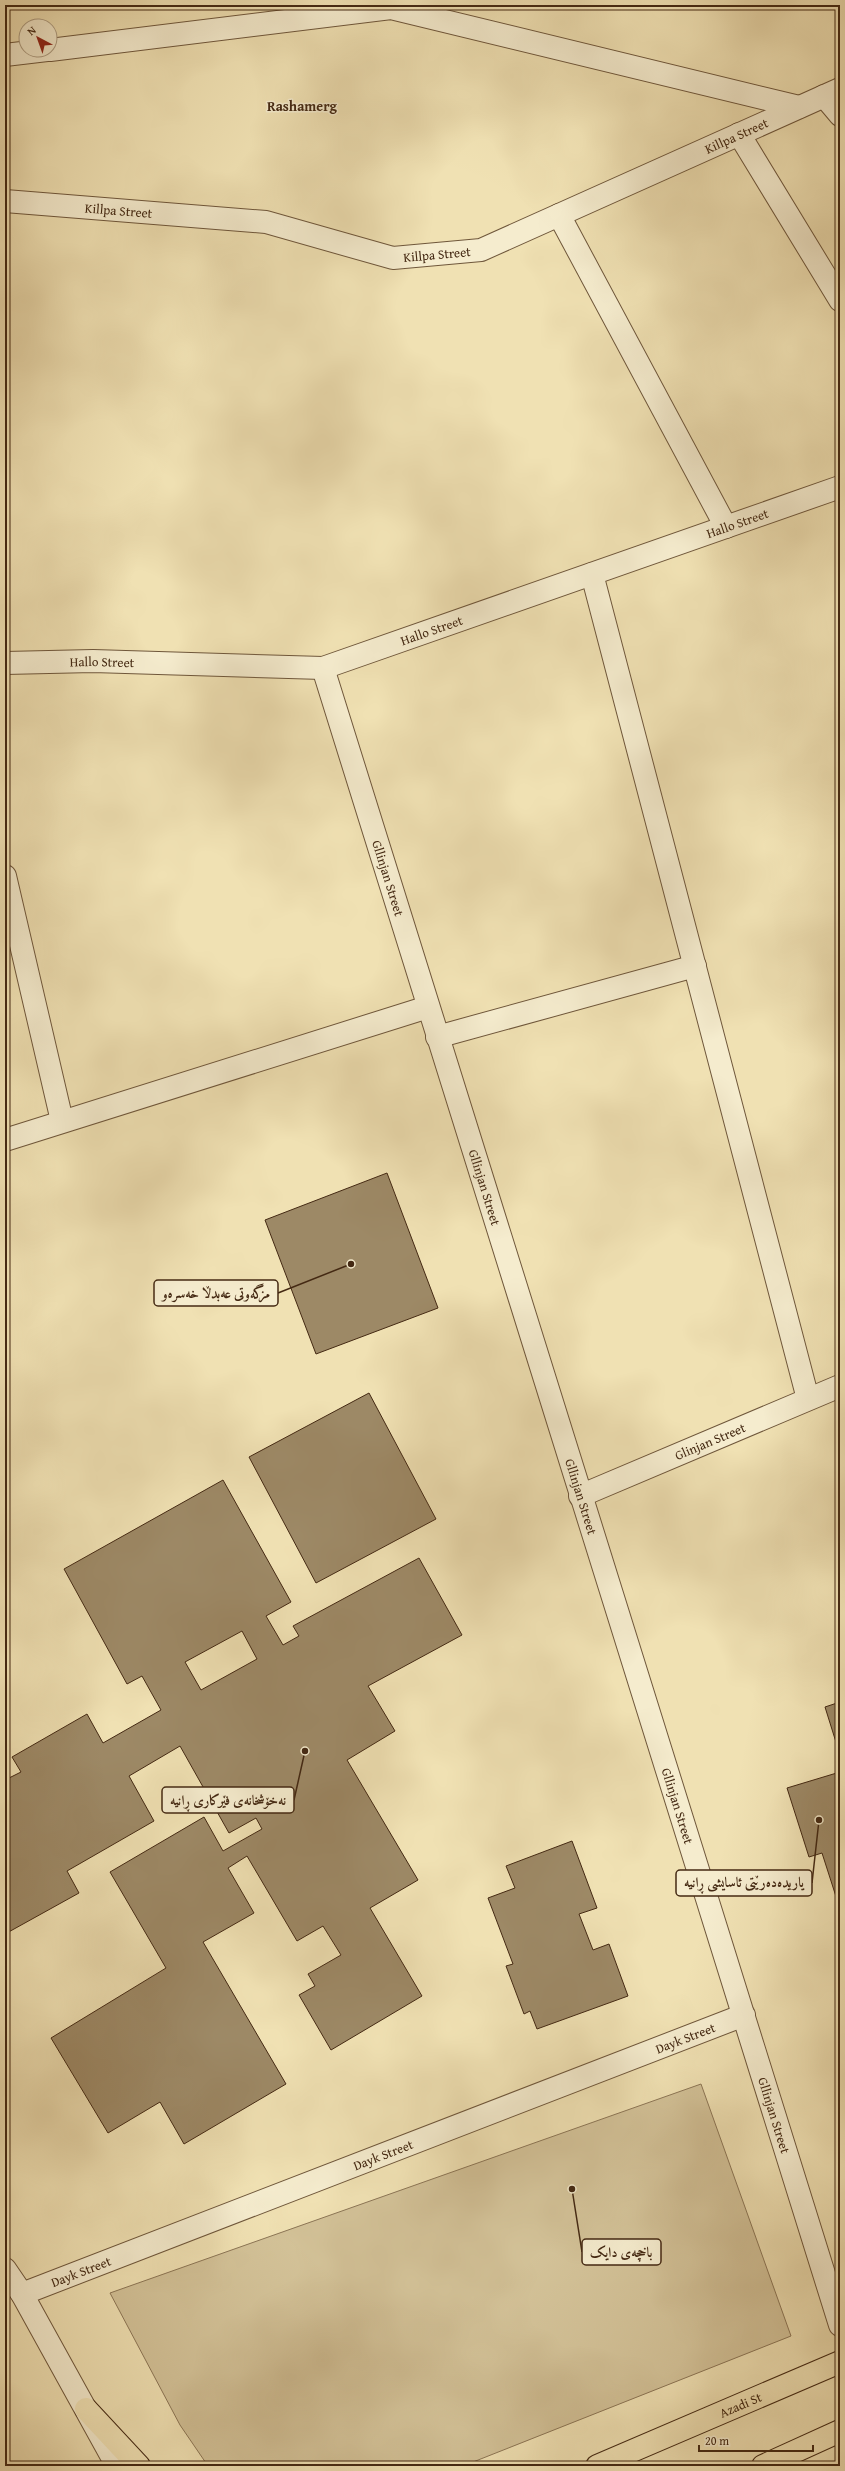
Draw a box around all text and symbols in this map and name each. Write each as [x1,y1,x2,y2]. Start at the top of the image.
north arrow [18,18,58,58]
text: N [23,22,40,39]
district label: Rashamerg [267,96,338,116]
street label: Killpa Street [702,113,772,158]
street label: Killpa Street [84,198,153,223]
street label: Killpa Street [402,242,472,267]
street label: Hallo Street [704,504,771,543]
street label: Hallo Street [398,611,466,650]
street label: Hallo Street [69,652,135,672]
street label: Gllinjan Street [367,838,409,919]
street label: Gllinjan Street [464,1147,505,1228]
callout: مزگەوتی عەبدڵا خەسرەو [154,1280,278,1306]
text: مزگەوتی عەبدڵا خەسرەو [160,1283,270,1303]
street label: Glinjan Street [672,1418,749,1465]
street label: Gllinjan Street [560,1456,602,1538]
street label: Gllinjan Street [657,1766,698,1847]
callout: نەخۆشخانەی فێرکاری ڕانیە [162,1787,294,1813]
text: نەخۆشخانەی فێرکاری ڕانیە [170,1790,286,1813]
callout: یاریدەدەرێتی ئاسایشی ڕانیە [676,1870,812,1896]
text: یاریدەدەرێتی ئاسایشی ڕانیە [684,1872,805,1895]
street label: Dayk Street [653,2018,719,2058]
street label: Gllinjan Street [753,2075,795,2156]
street label: Dayk Street [350,2135,416,2175]
callout: باخچەی دایک [582,2239,661,2265]
text: باخچەی دایک [590,2242,653,2262]
street label: Dayk Street [48,2251,114,2292]
street label: Azadi St [717,2387,765,2423]
scale bar [699,2427,813,2453]
text: 20 m [705,2432,729,2449]

